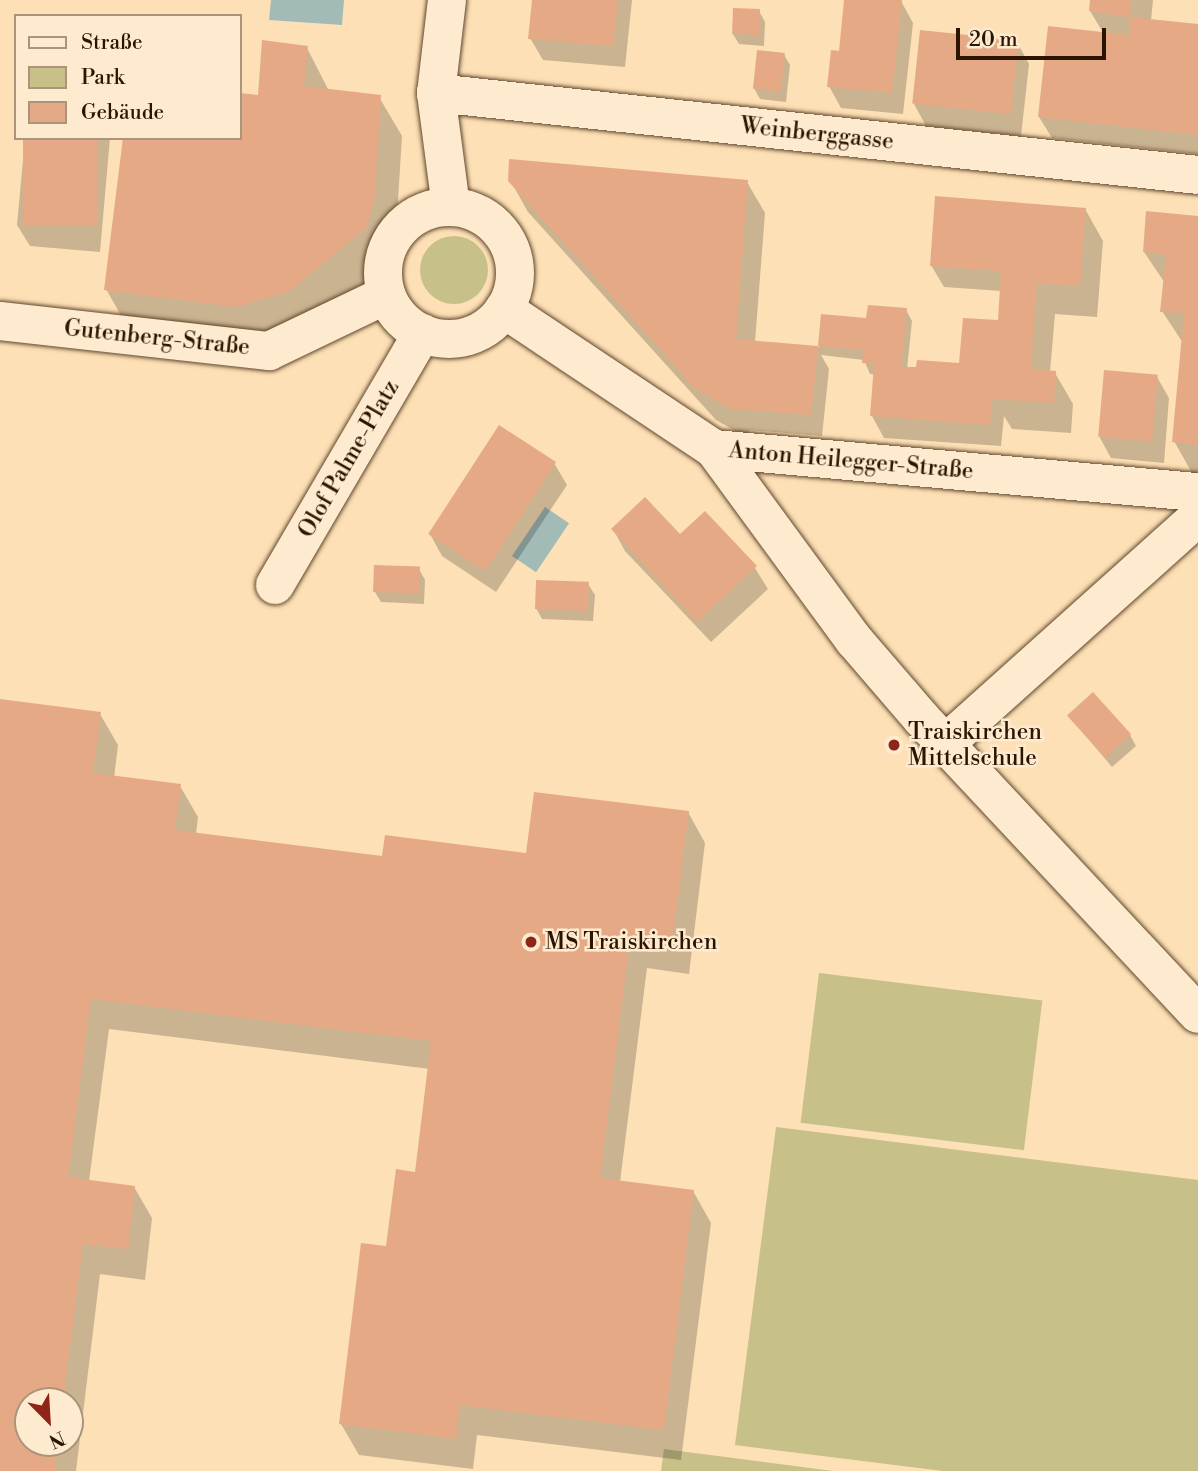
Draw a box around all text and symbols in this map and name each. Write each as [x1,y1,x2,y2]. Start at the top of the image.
legend [14,14,242,140]
scale bar [960,14,1110,58]
text: 20 m [969,27,1018,53]
text: Straße [81,30,143,56]
text: Park [81,65,125,91]
text: Gebäude [81,100,164,126]
street label: Weinberggasse [739,112,895,156]
street label: Gutenberg-Straße [63,315,251,361]
street label: Olof Palme-Platz [293,375,405,543]
street label: Anton Heilegger-Straße [727,437,975,485]
place label: Traiskirchen Mittelschule [908,718,1042,772]
marker: Traiskirchen Mittelschule [886,737,902,753]
place label: MS Traiskirchen [545,928,717,956]
marker: MS Traiskirchen [523,934,539,950]
north arrow [14,1387,84,1457]
text: N [45,1425,68,1453]

